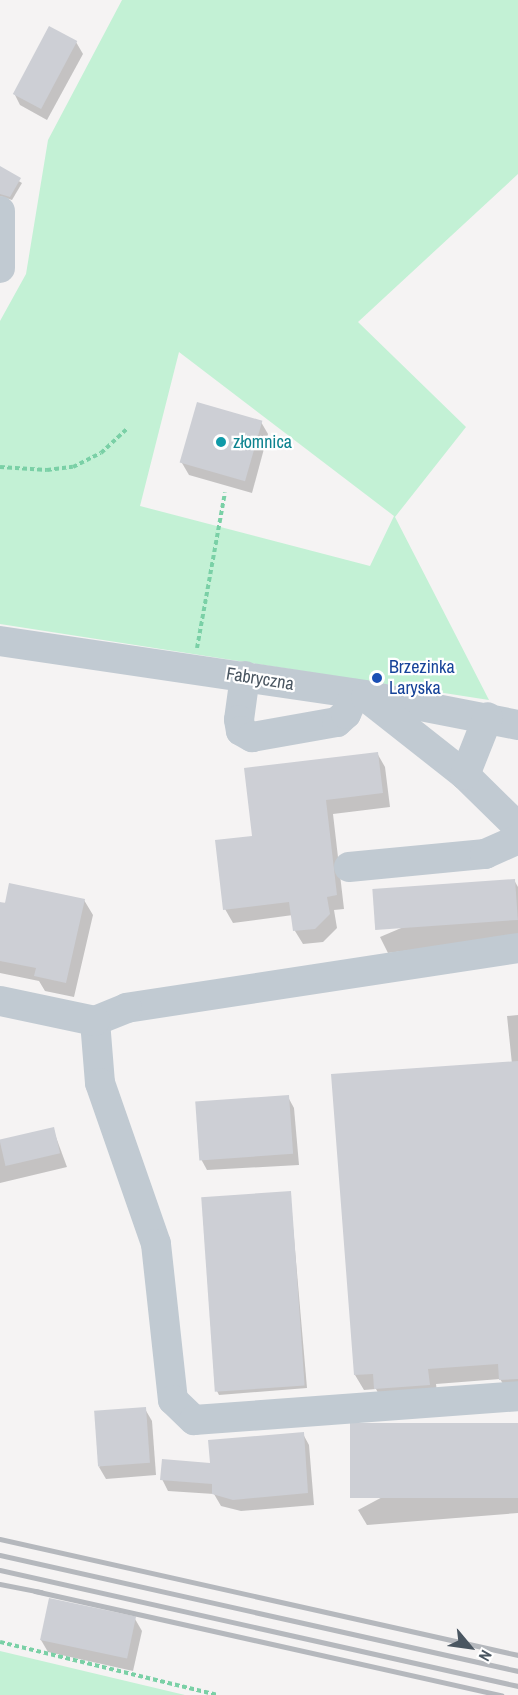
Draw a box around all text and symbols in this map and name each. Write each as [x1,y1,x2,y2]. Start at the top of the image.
place label: złomnica [233,431,292,453]
marker: złomnica [214,435,228,449]
place label: Brzezinka Laryska [389,657,455,700]
street label: Fabryczna [225,663,295,695]
marker: Brzezinka Laryska [370,671,384,685]
north arrow [440,1617,500,1677]
text: N [474,1646,498,1665]

